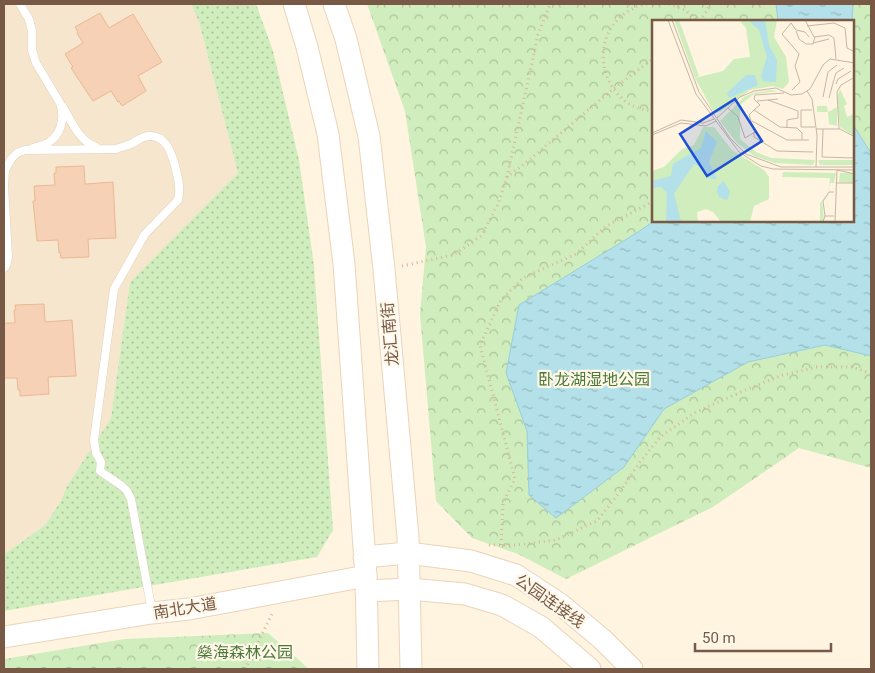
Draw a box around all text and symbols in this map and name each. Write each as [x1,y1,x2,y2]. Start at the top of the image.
inset map [652,20,855,222]
street label: 龙汇南街 [378,301,402,367]
park label: 卧龙湖湿地公园 [538,370,650,389]
street label: 公园连接线 [512,570,588,632]
street label: 南北大道 [152,594,218,622]
scale bar [695,620,831,652]
text: 50 m [702,629,736,647]
park label: 燊海森林公园 [197,643,293,662]

